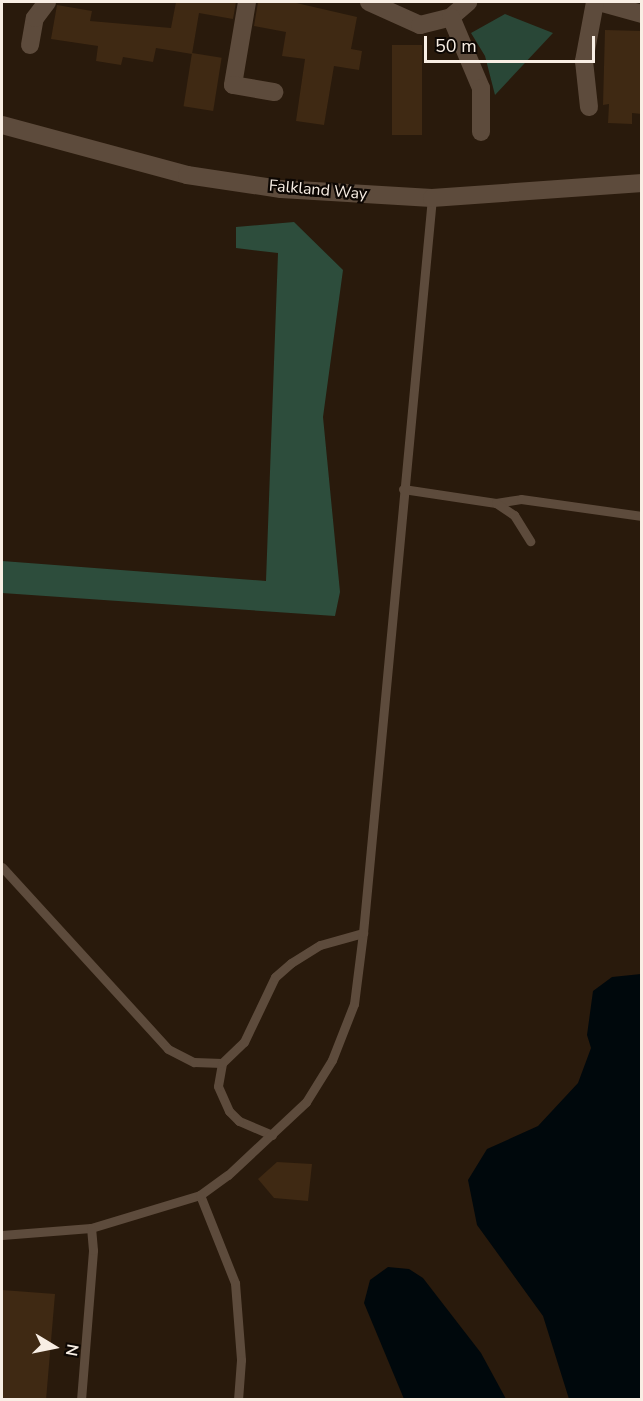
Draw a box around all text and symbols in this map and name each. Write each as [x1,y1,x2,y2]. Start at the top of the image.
scale bar [427,24,598,62]
text: 50 m [435,34,477,58]
street label: Falkland Way [268,176,368,204]
north arrow [24,1317,84,1377]
text: N [60,1342,84,1358]

